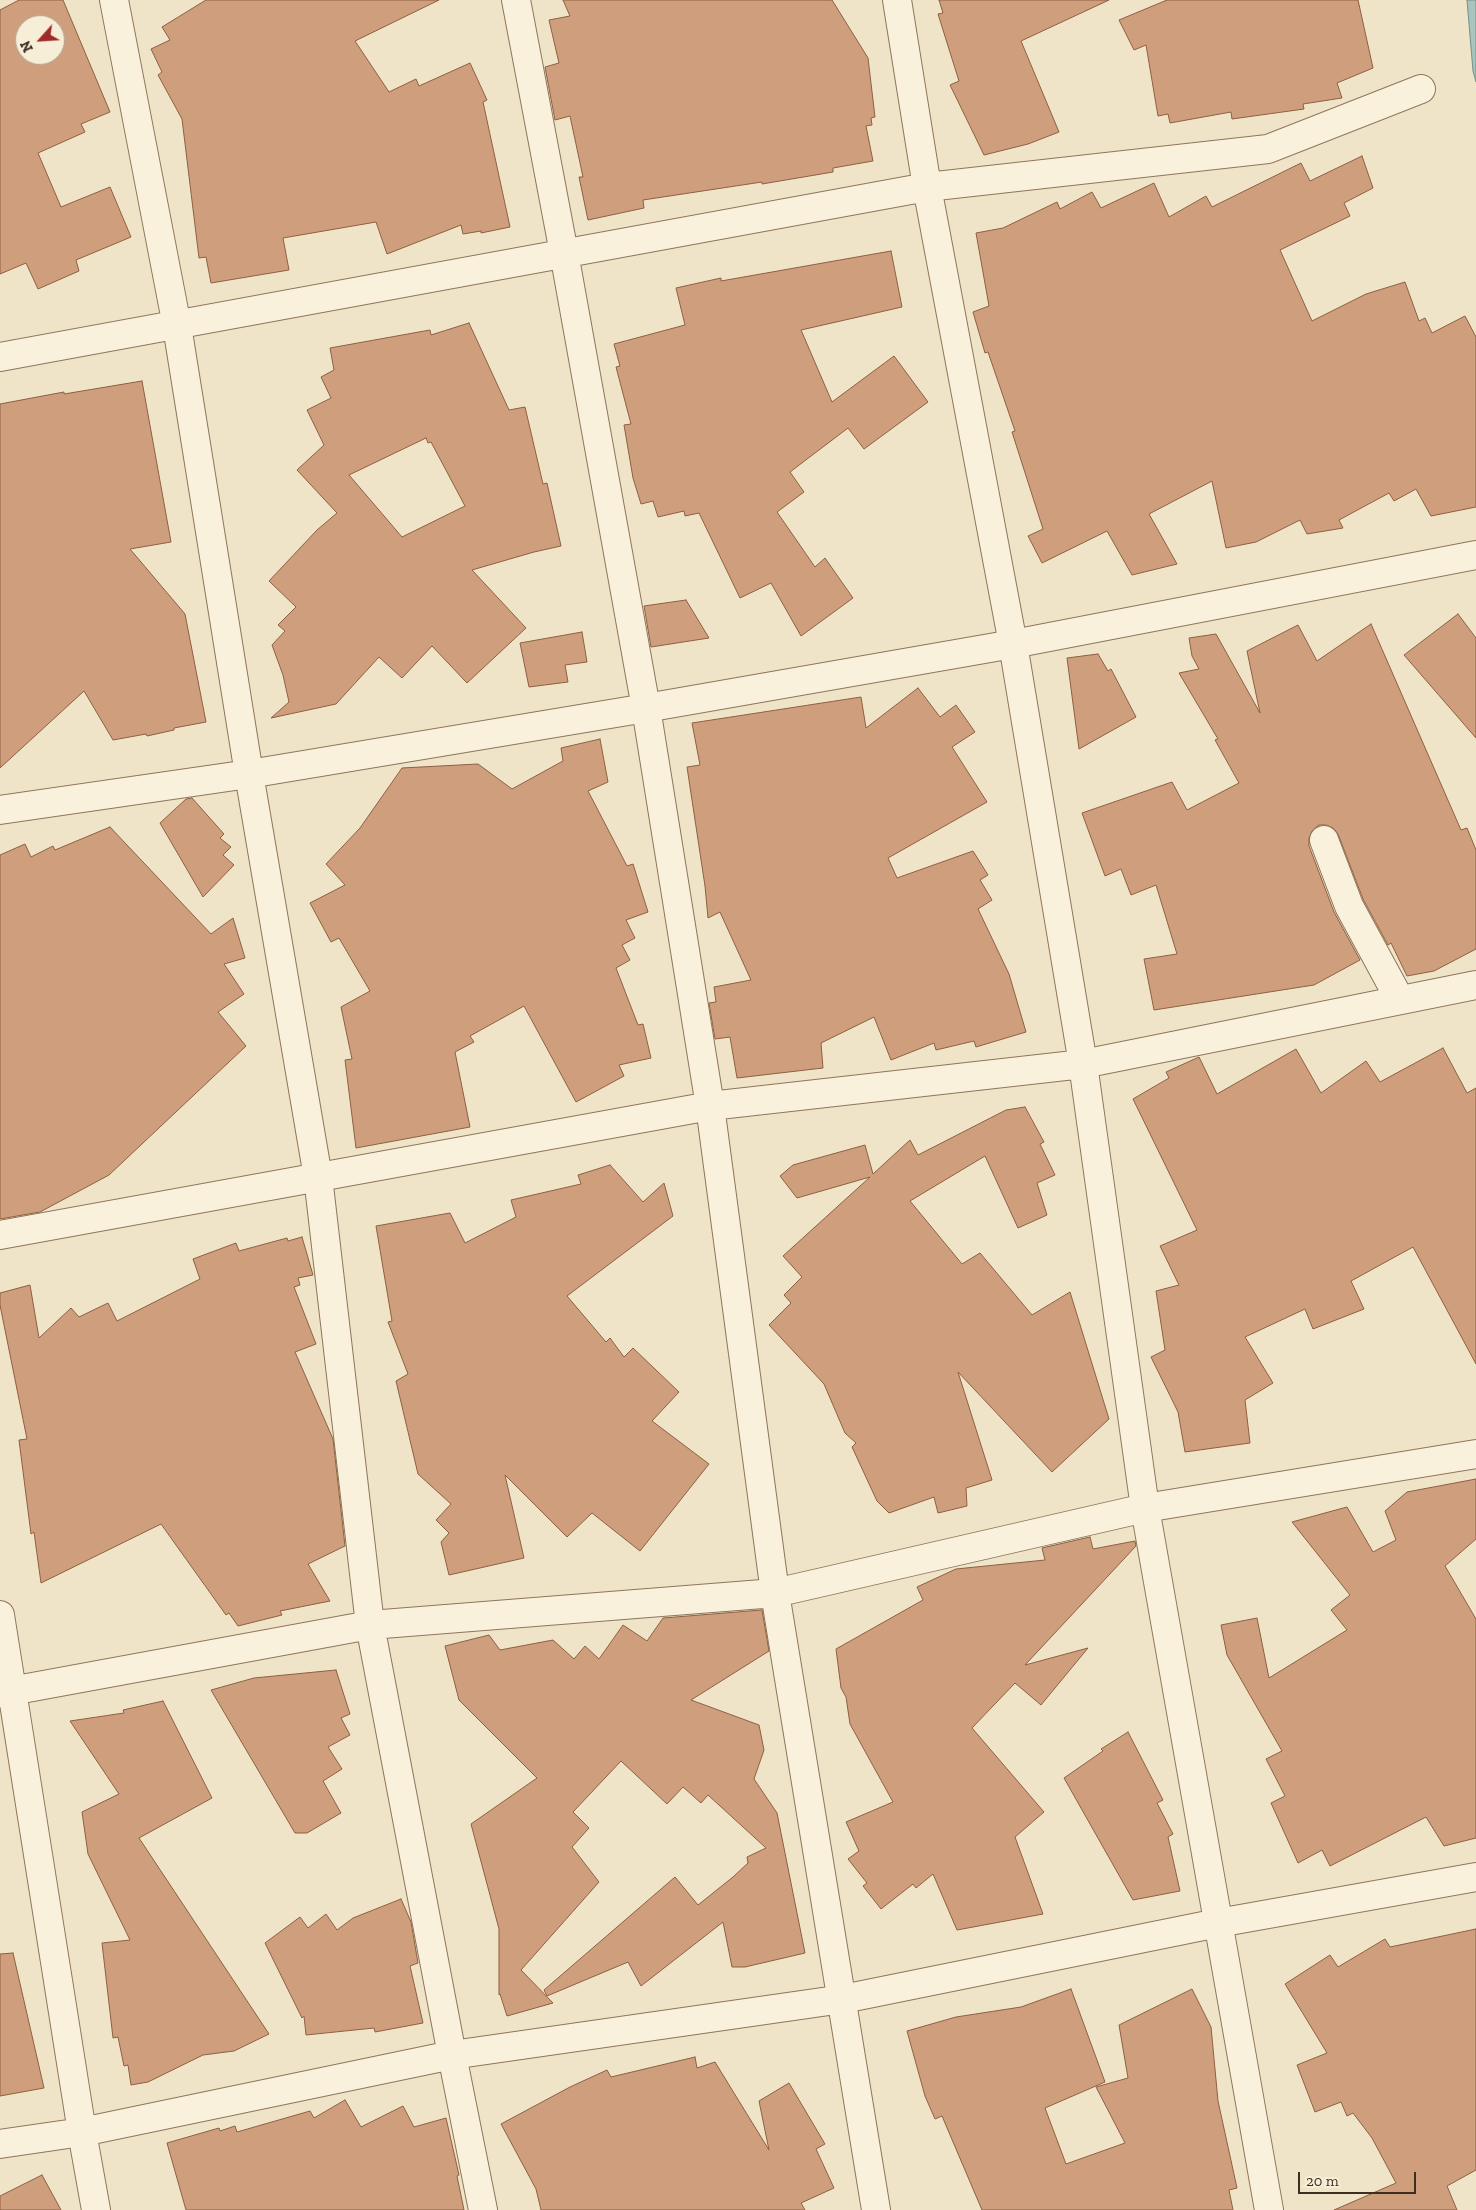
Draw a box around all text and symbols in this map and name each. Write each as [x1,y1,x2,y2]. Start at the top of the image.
north arrow [15,15,65,65]
text: N [17,38,37,55]
scale bar [1301,2162,1418,2194]
text: 20 m [1306,2172,1339,2190]

